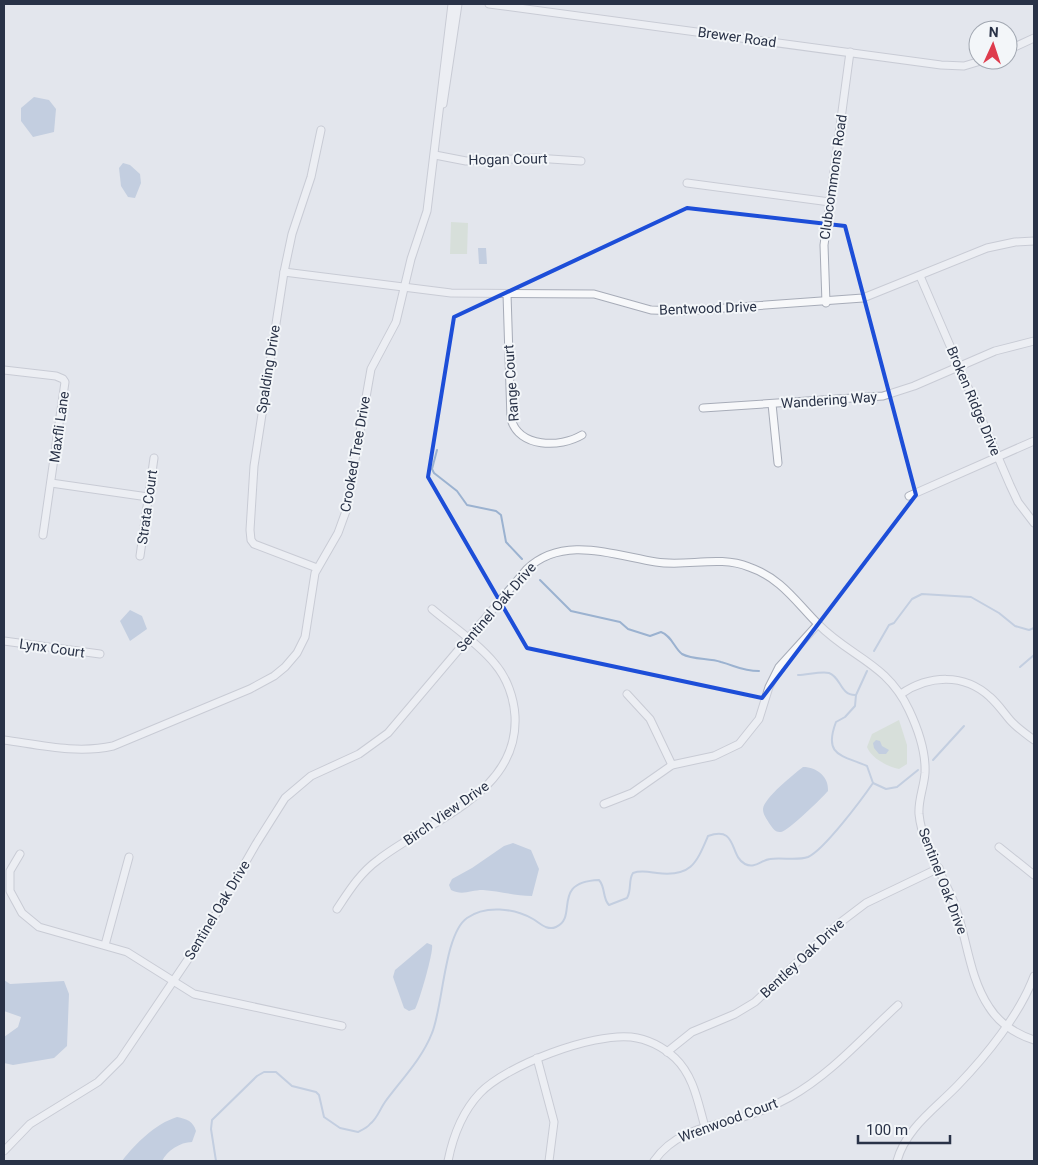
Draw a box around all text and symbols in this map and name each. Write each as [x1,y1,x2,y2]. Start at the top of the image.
north arrow [968,20,1018,70]
street label: Brewer Road [697,24,777,50]
text: N [988,24,999,40]
street label: Clubcommons Road [816,113,850,241]
street label: Hogan Court [468,150,548,168]
street label: Bentwood Drive [659,298,757,318]
street label: Spalding Drive [253,324,283,414]
street label: Range Court [500,344,522,422]
street label: Broken Ridge Drive [944,344,1004,458]
street label: Wandering Way [780,389,878,411]
street label: Maxfli Lane [46,390,72,464]
street label: Crooked Tree Drive [337,395,373,513]
street label: Strata Court [134,468,160,545]
street label: Sentinel Oak Drive [453,559,539,655]
street label: Lynx Court [18,635,86,661]
street label: Birch View Drive [400,778,492,848]
street label: Sentinel Oak Drive [915,825,971,937]
street label: Sentinel Oak Drive [181,858,253,962]
street label: Bentley Oak Drive [757,915,847,1001]
street label: Wrenwood Court [676,1094,780,1145]
scale bar [858,1112,950,1144]
text: 100 m [866,1121,908,1139]

